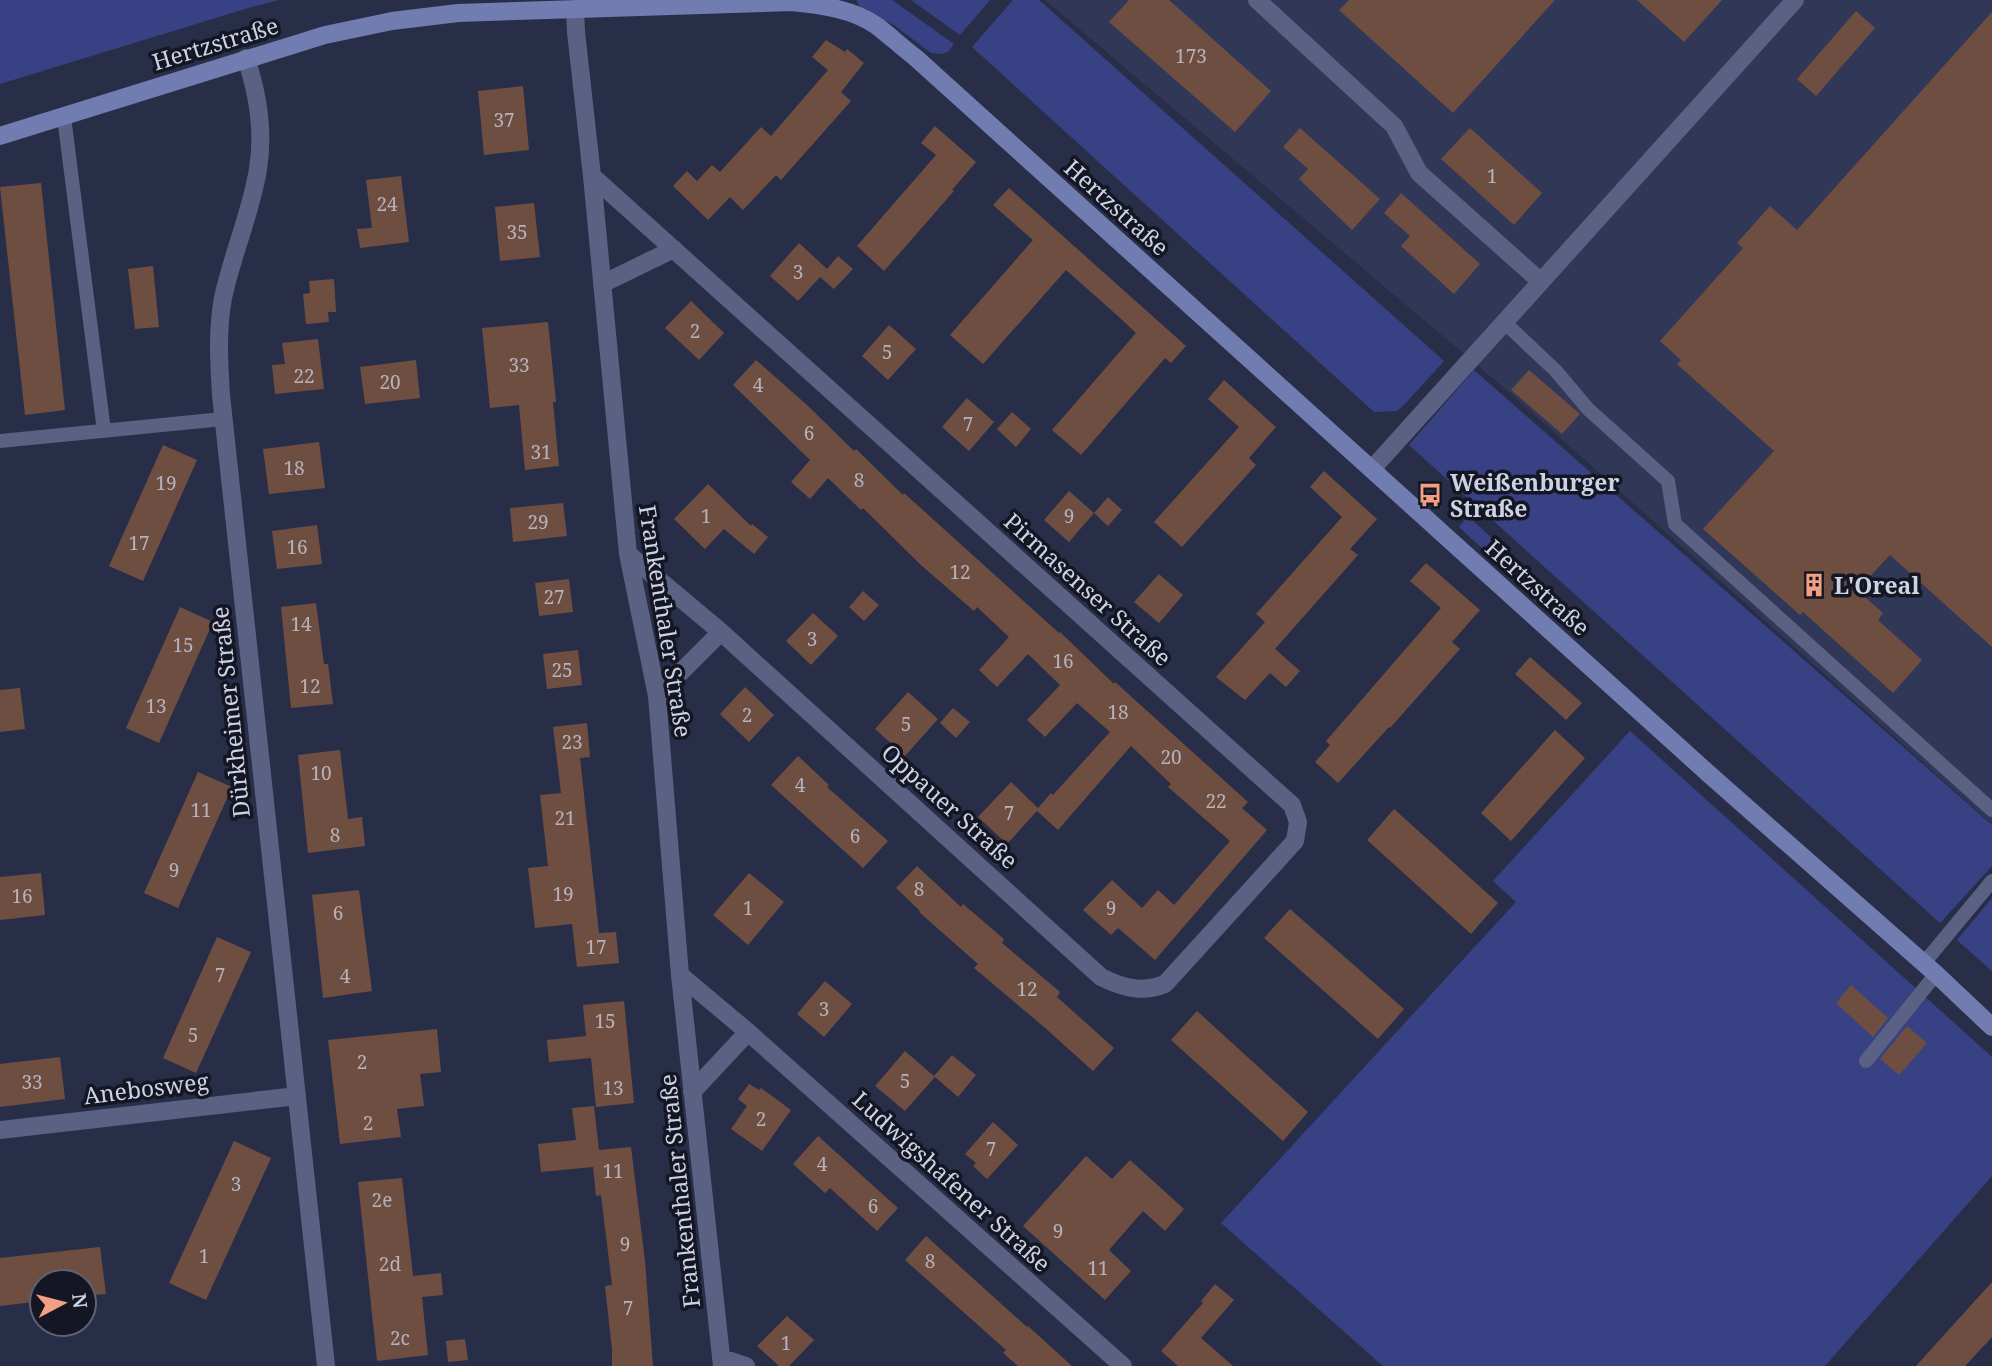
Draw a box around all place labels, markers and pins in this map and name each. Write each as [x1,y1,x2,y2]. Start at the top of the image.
place label: Weißenburger Straße [1450,466,1620,524]
bus stop icon: Weißenburger Straße [1416,481,1444,509]
place label: L'Oreal [1834,569,1920,601]
building icon: L'Oreal [1800,571,1828,599]

